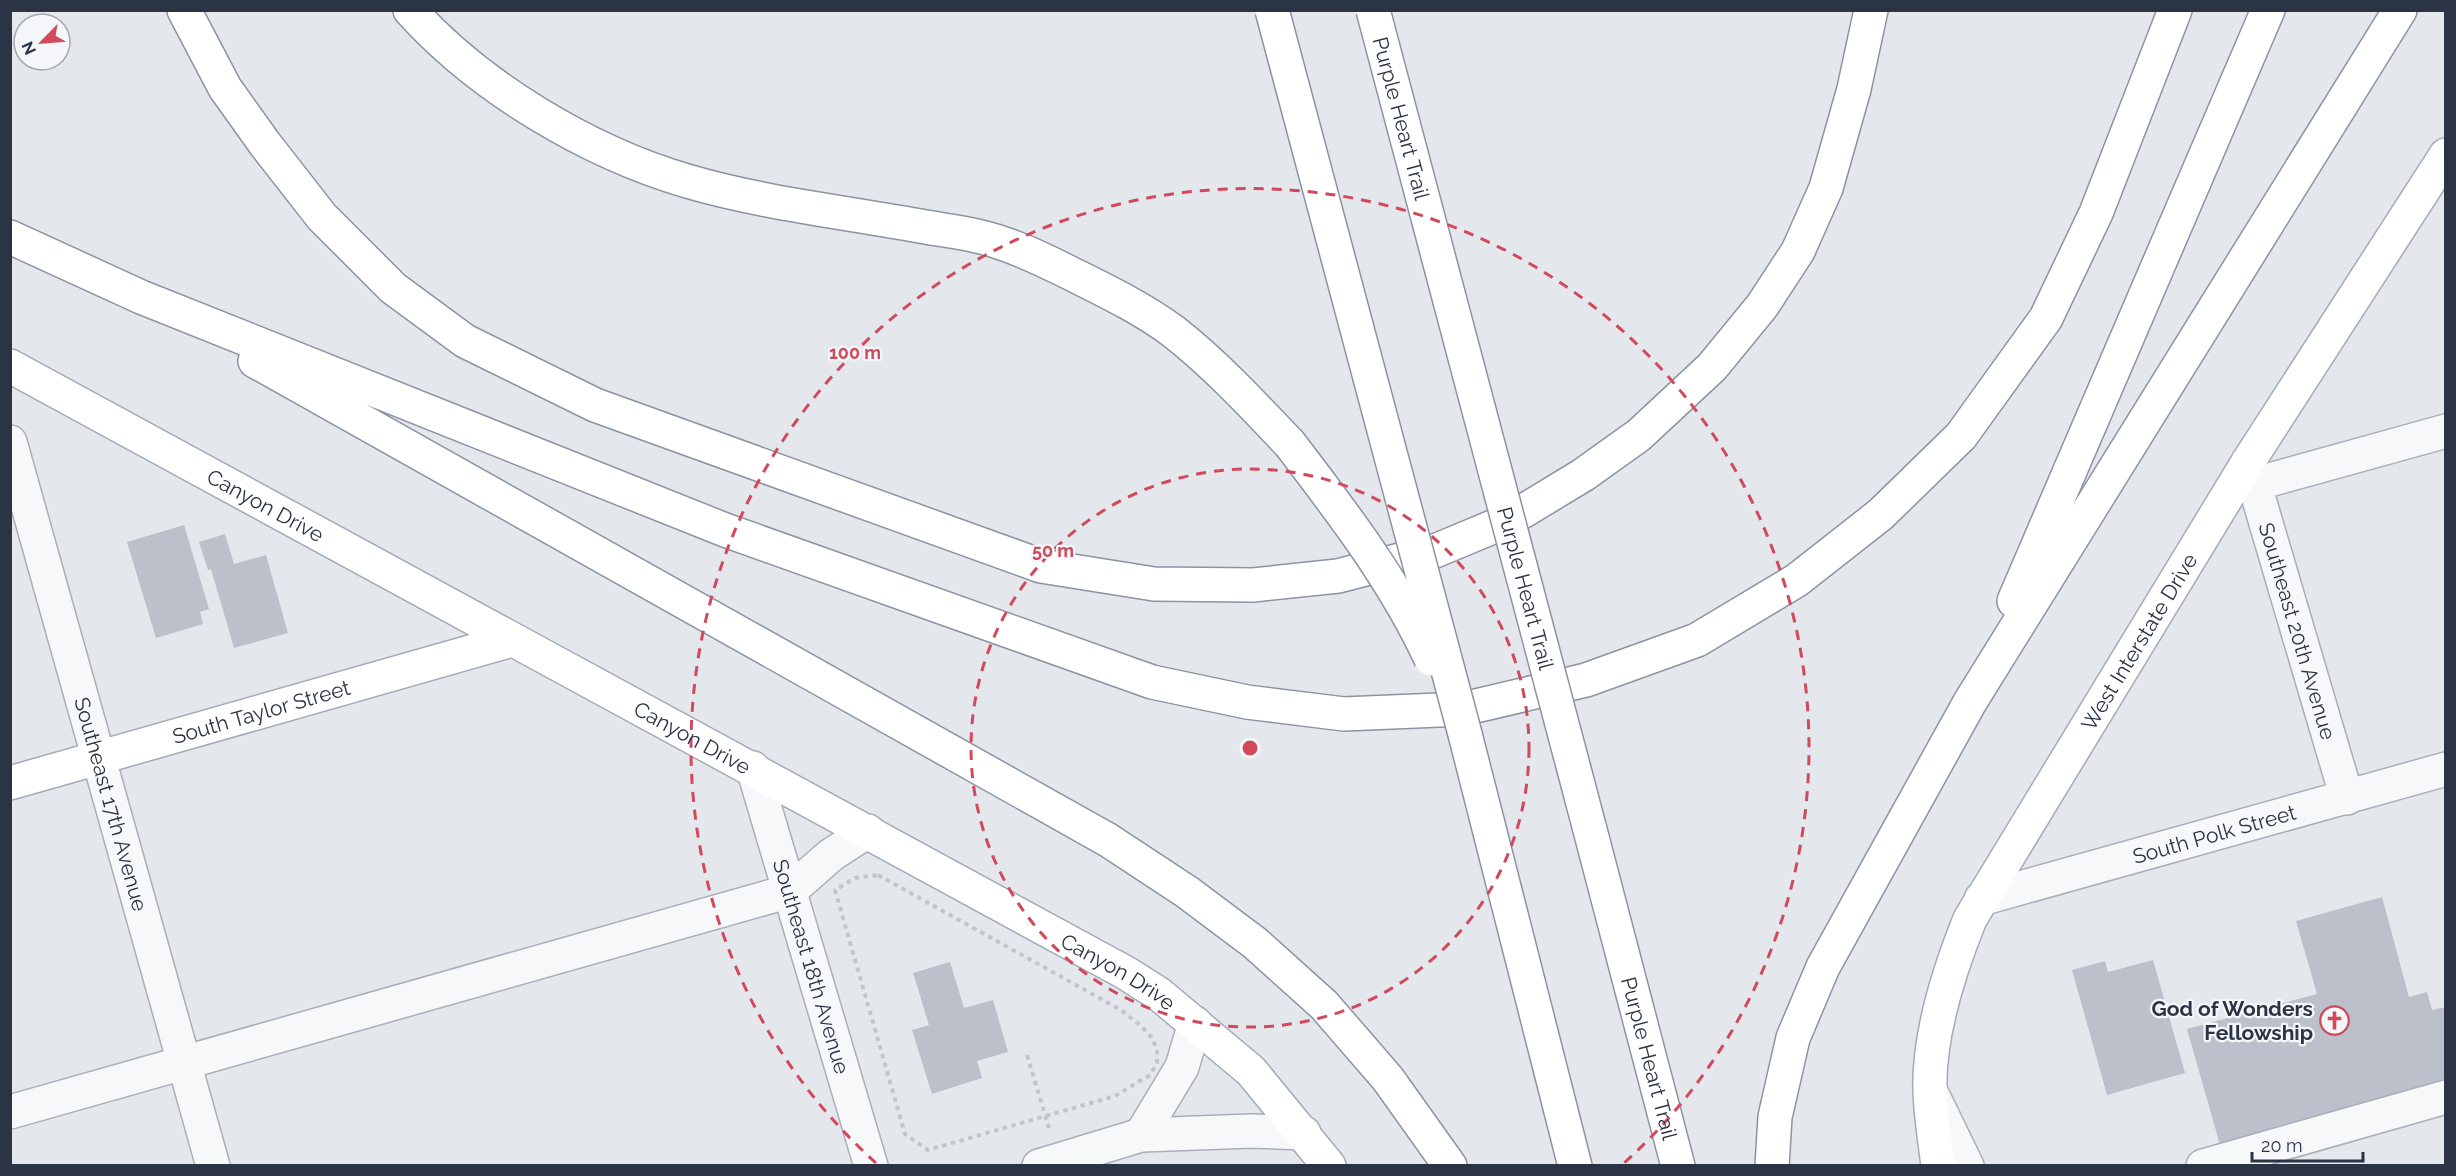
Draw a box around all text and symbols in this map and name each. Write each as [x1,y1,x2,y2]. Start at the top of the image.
north arrow [12,12,72,72]
street label: Purple Heart Trail [1368,34,1435,203]
text: N [18,39,40,58]
text: 100 m [829,342,881,363]
street label: Canyon Drive [203,463,328,547]
street label: Purple Heart Trail [1492,504,1560,673]
street label: Southeast 20th Avenue [2254,519,2342,742]
text: 50 m [1032,540,1074,561]
street label: West Interstate Drive [2075,548,2202,735]
street label: South Taylor Street [169,674,353,749]
street label: Southeast 17th Avenue [70,694,153,914]
street label: Canyon Drive [630,695,755,779]
centre of rings [1240,738,1260,758]
street label: South Polk Street [2130,799,2298,869]
street label: Southeast 18th Avenue [768,856,855,1077]
street label: Canyon Drive [1057,928,1181,1015]
street label: Purple Heart Trail [1616,974,1683,1143]
place label: God of Wonders Fellowship [2152,996,2313,1045]
church icon: God of Wonders Fellowship [2318,1004,2350,1036]
scale bar [2252,1125,2363,1163]
text: 20 m [2261,1135,2303,1156]

